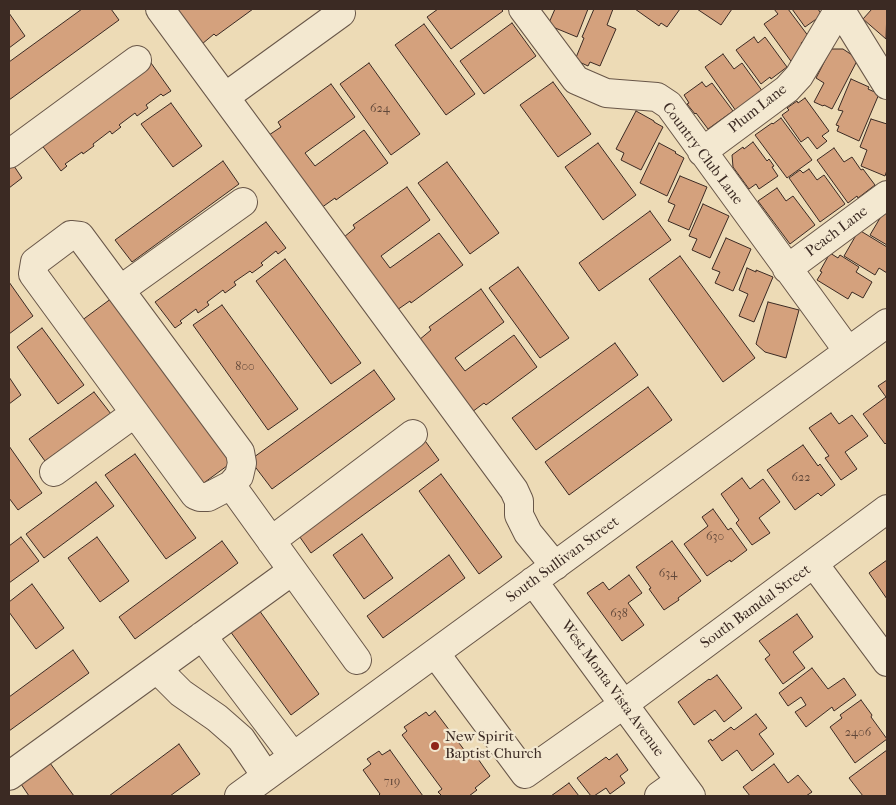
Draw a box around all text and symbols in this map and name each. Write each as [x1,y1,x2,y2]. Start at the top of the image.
street label: Plum Lane [725,81,791,137]
street label: Country Club Lane [658,99,746,209]
house number: 624 [370,102,390,116]
street label: Peach Lane [802,203,872,261]
house number: 800 [235,360,255,374]
house number: 622 [792,471,810,485]
street label: South Sullivan Street [503,513,623,607]
house number: 630 [706,530,724,544]
street label: South Bamdal Street [697,561,815,653]
house number: 634 [659,567,677,581]
house number: 638 [610,607,628,621]
street label: West Monta Vista Avenue [557,617,667,761]
house number: 2406 [845,726,871,740]
place label: New Spirit Baptist Church [445,728,542,763]
marker: New Spirit Baptist Church [429,740,441,752]
house number: 719 [384,775,400,789]

